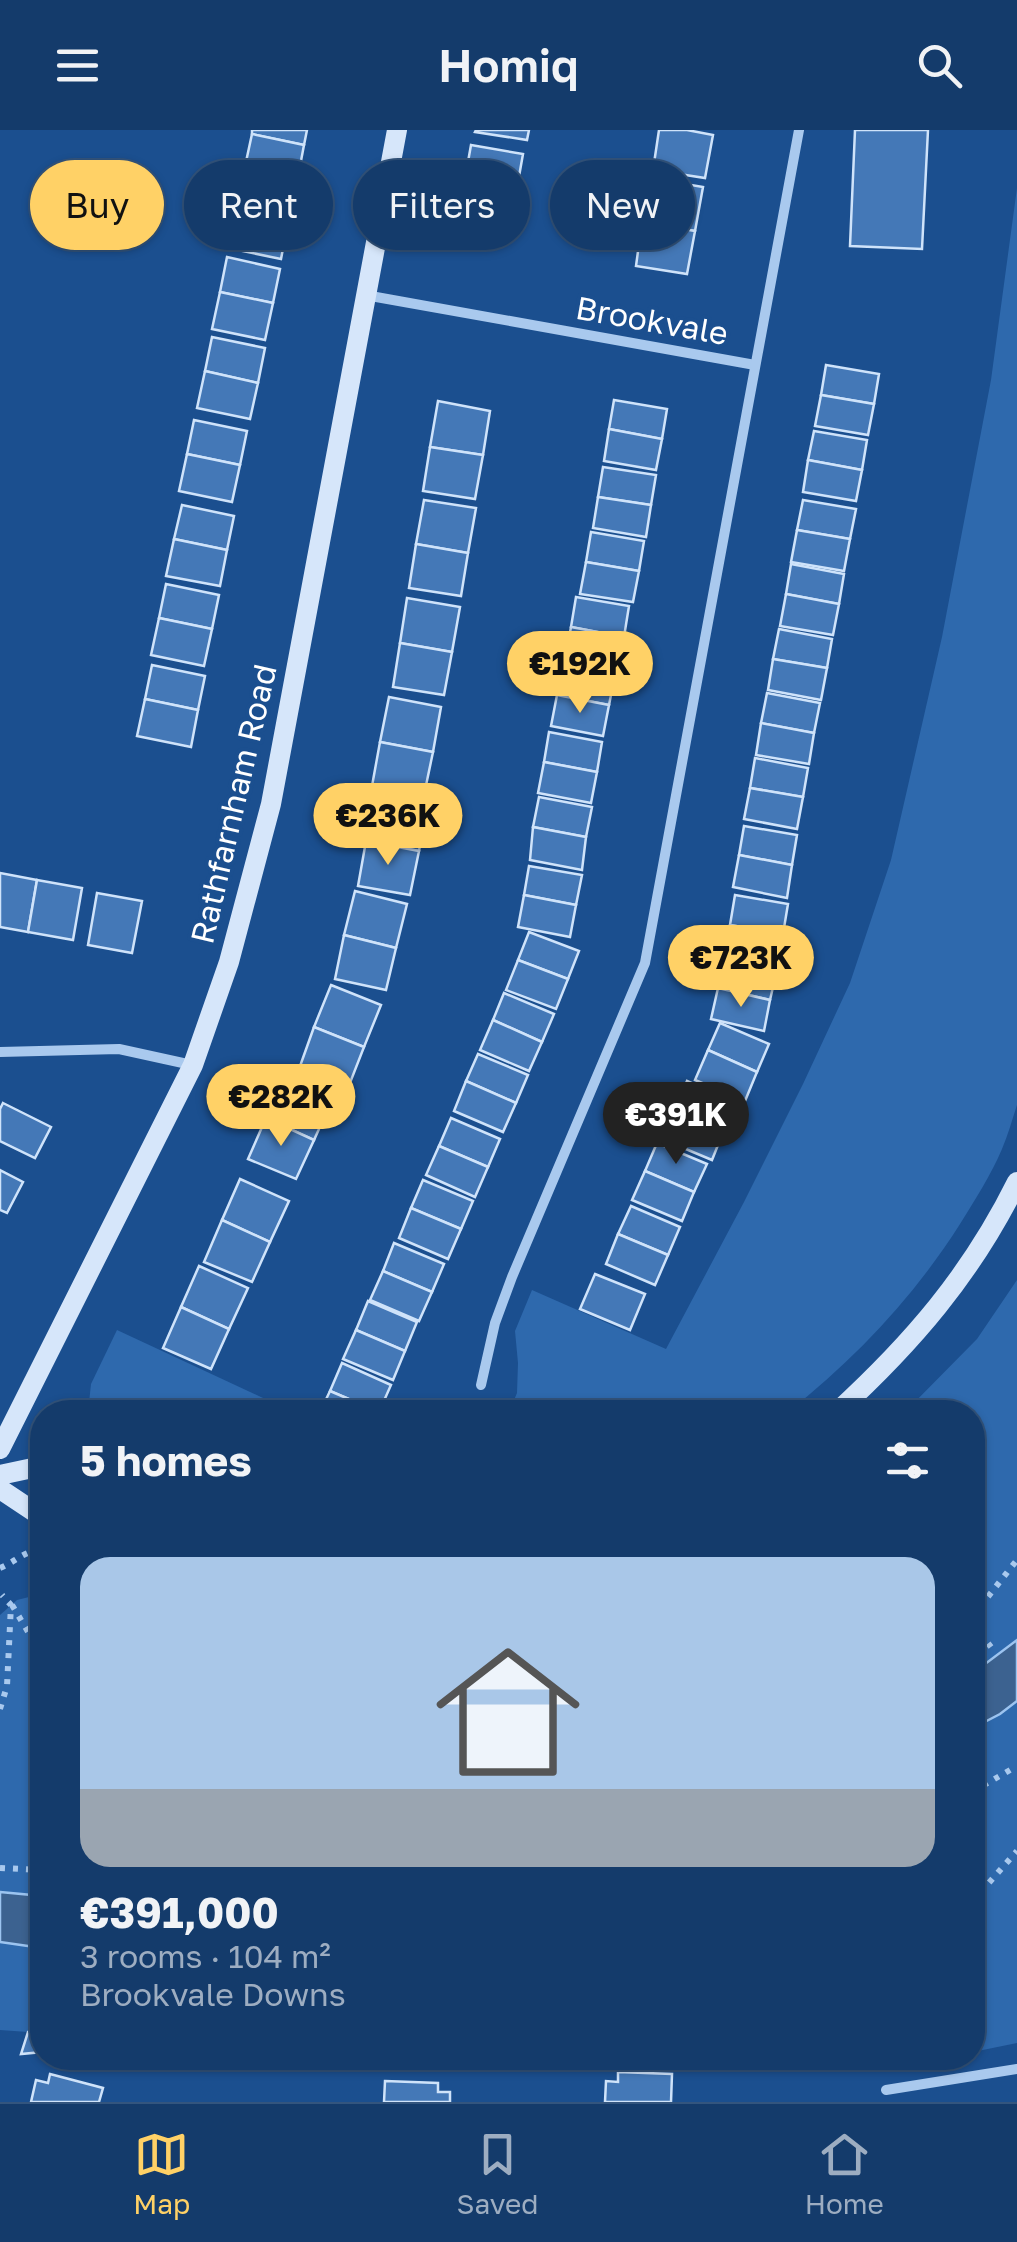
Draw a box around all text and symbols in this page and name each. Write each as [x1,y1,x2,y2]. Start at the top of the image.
icon: menu [50,38,105,93]
text: Homiq [438,38,579,92]
icon: search [912,38,967,93]
chip: Buy [30,160,164,250]
chip: Rent [184,160,333,250]
chip: Filters [353,160,530,250]
chip: New [550,160,695,250]
street label: Brookvale [573,288,731,352]
pin: €192K [510,631,650,716]
text: €192K [529,644,631,682]
street label: Rathfarnham Road [182,660,284,947]
pin: €236K [318,783,458,868]
text: €236K [335,796,441,834]
pin: €723K [671,925,811,1010]
text: €723K [690,938,792,976]
pin: €282K [211,1064,351,1149]
text: €282K [228,1077,334,1115]
pin: €391K [606,1082,746,1167]
text: €391K [625,1095,727,1133]
icon: filters [880,1433,935,1488]
text: 5 homes [80,1435,252,1485]
icon: home [418,1622,598,1802]
text: €391,000 [80,1887,279,1937]
text: 3 rooms · 104 m² [80,1937,331,1975]
text: Brookvale Downs [80,1975,346,2013]
tab: Map [133,2127,190,2220]
tab: Saved [457,2127,538,2220]
tab: Home [805,2127,884,2220]

